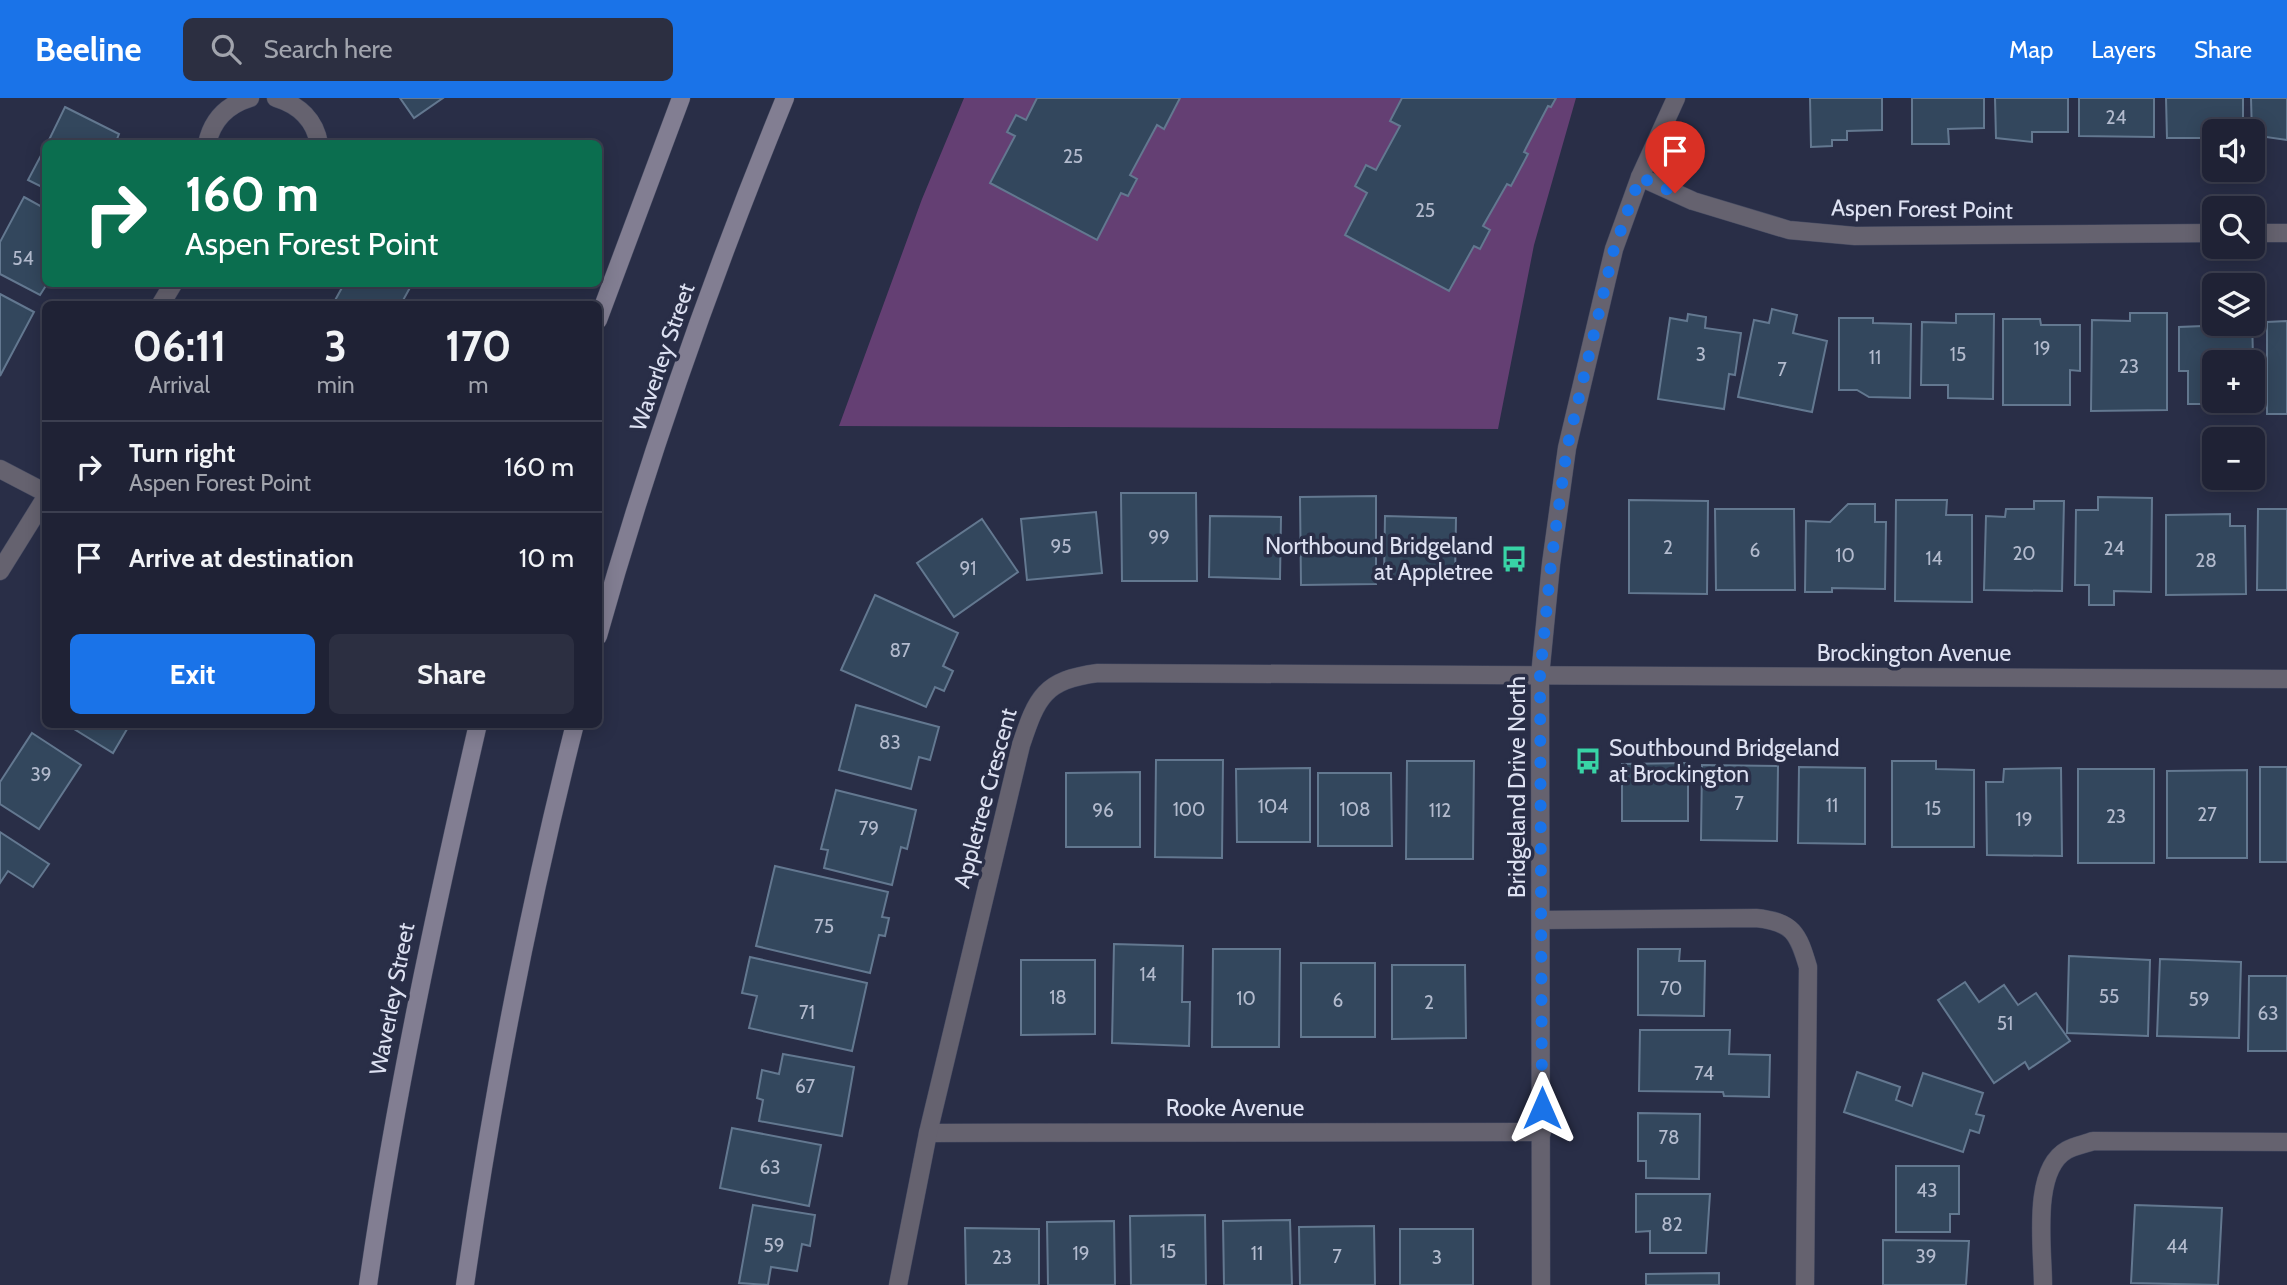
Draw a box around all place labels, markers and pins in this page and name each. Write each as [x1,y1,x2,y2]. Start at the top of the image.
pin [1645,121,1705,193]
place label: Northbound Bridgeland at Appletree [1265,532,1493,586]
bus stop icon: Northbound Bridgeland at Appletree [1499,544,1529,574]
place label: Southbound Bridgeland at Brockington [1609,734,1839,788]
bus stop icon: Southbound Bridgeland at Brockington [1573,746,1603,776]

